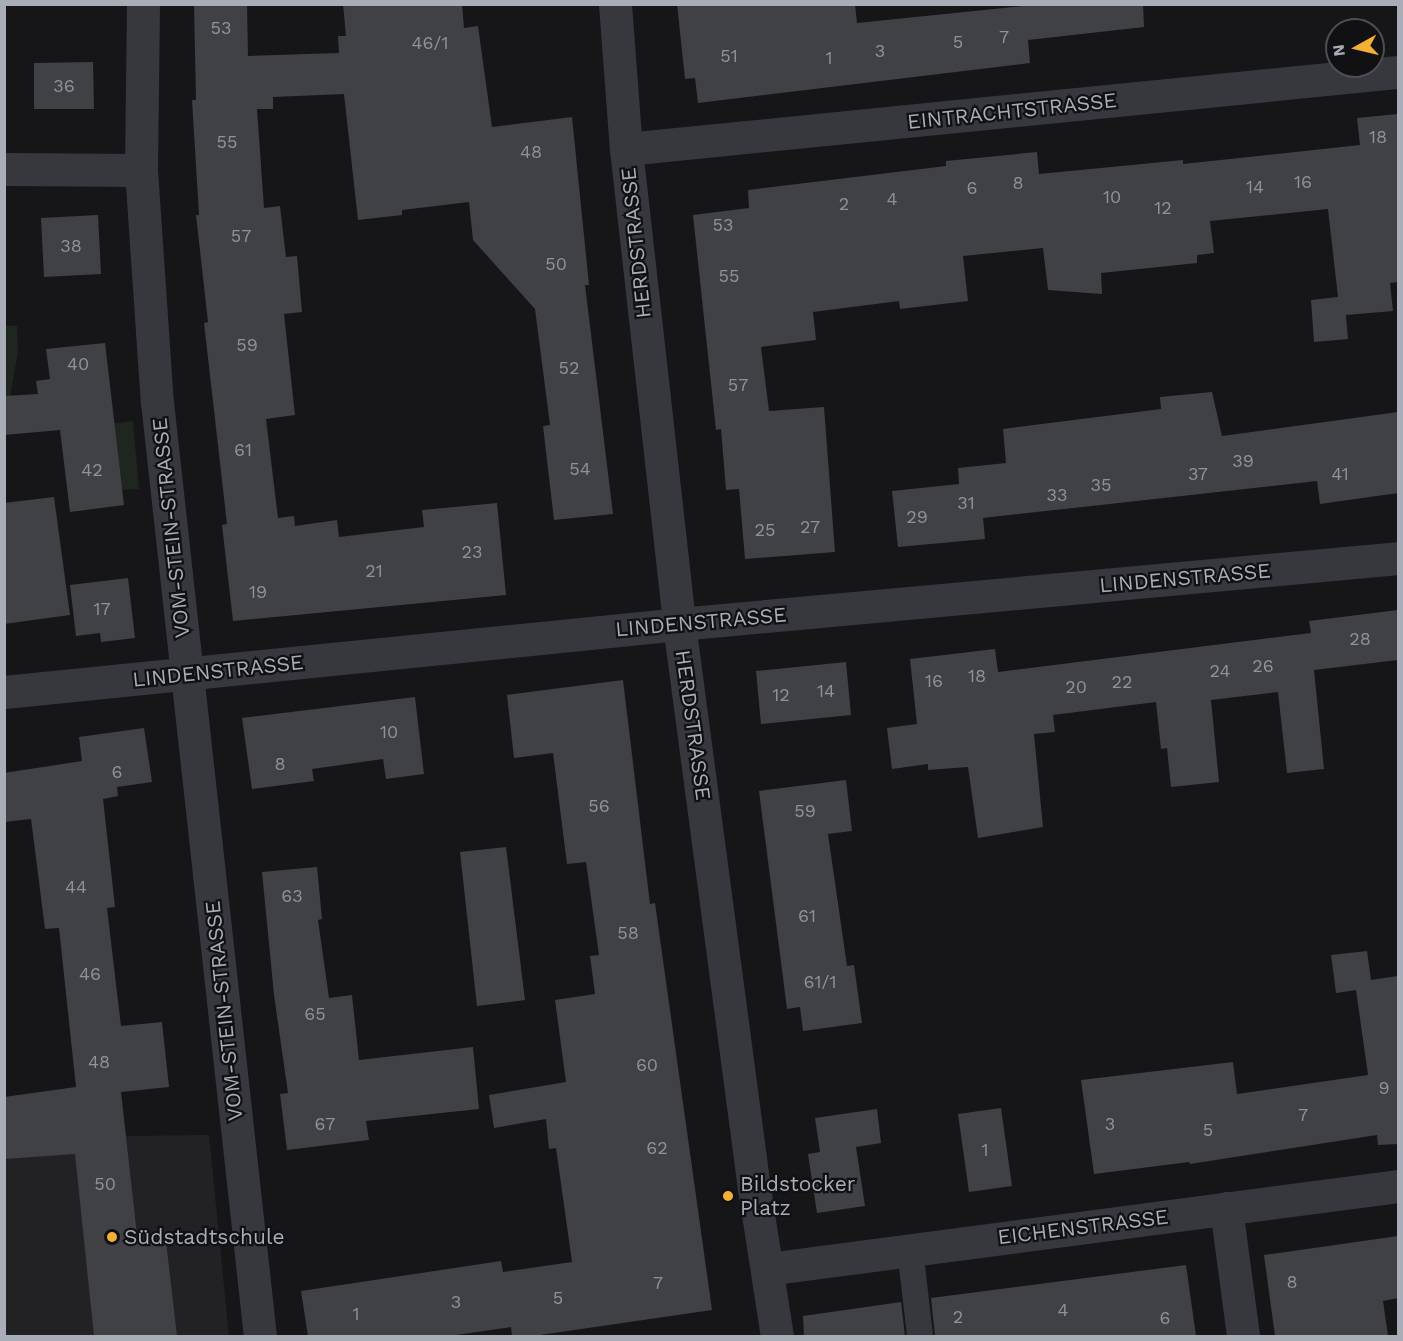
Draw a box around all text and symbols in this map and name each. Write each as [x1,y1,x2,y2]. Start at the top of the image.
house number: 53 [211,17,231,39]
north arrow [1325,18,1385,78]
house number: 7 [999,26,1009,48]
house number: 5 [953,31,963,53]
house number: 46/1 [412,32,448,54]
house number: 3 [875,40,885,62]
text: N [1328,43,1349,57]
house number: 51 [720,45,738,67]
house number: 1 [825,47,833,69]
house number: 36 [53,75,75,97]
street label: EINTRACHTSTRASSE [906,87,1118,135]
house number: 18 [1369,126,1387,148]
house number: 55 [217,131,237,153]
house number: 48 [520,141,542,163]
street label: HERDSTRASSE [616,166,656,320]
house number: 16 [1294,171,1312,193]
house number: 8 [1012,172,1024,194]
house number: 14 [1246,176,1264,198]
house number: 6 [967,177,977,199]
house number: 10 [1103,186,1121,208]
house number: 4 [887,188,897,210]
house number: 2 [839,193,849,215]
house number: 12 [1154,197,1172,219]
house number: 53 [713,214,733,236]
house number: 57 [231,225,251,247]
house number: 38 [60,235,82,257]
house number: 50 [545,253,567,275]
house number: 55 [719,265,739,287]
house number: 59 [236,334,258,356]
house number: 40 [67,353,89,375]
house number: 52 [559,357,579,379]
house number: 57 [728,374,748,396]
street label: VOM-STEIN-STRASSE [147,417,195,639]
house number: 61 [234,439,252,461]
house number: 39 [1232,450,1254,472]
house number: 54 [569,458,591,480]
house number: 42 [81,459,103,481]
house number: 37 [1188,463,1208,485]
house number: 41 [1331,463,1349,485]
house number: 35 [1091,474,1111,496]
house number: 33 [1047,484,1067,506]
house number: 31 [957,492,975,514]
house number: 29 [906,506,928,528]
house number: 27 [800,516,820,538]
house number: 25 [755,519,775,541]
house number: 23 [462,541,482,563]
street label: LINDENSTRASSE [1098,558,1272,598]
house number: 21 [365,560,383,582]
house number: 19 [249,581,267,603]
house number: 17 [93,598,111,620]
street label: LINDENSTRASSE [614,602,788,642]
house number: 28 [1349,628,1371,650]
street label: HERDSTRASSE [670,648,716,802]
street label: LINDENSTRASSE [131,649,305,693]
house number: 26 [1252,655,1274,677]
house number: 24 [1210,660,1230,682]
house number: 18 [968,665,986,687]
house number: 16 [925,670,943,692]
house number: 22 [1112,671,1132,693]
house number: 20 [1065,676,1087,698]
house number: 14 [817,680,835,702]
house number: 12 [772,684,790,706]
house number: 10 [380,721,398,743]
house number: 8 [274,753,286,775]
house number: 6 [112,761,122,783]
house number: 56 [588,795,610,817]
house number: 59 [794,800,816,822]
house number: 44 [65,876,87,898]
house number: 63 [281,885,303,907]
street label: VOM-STEIN-STRASSE [200,900,248,1122]
house number: 61 [798,905,816,927]
house number: 58 [617,922,639,944]
house number: 46 [79,963,101,985]
house number: 61/1 [804,971,836,993]
house number: 65 [304,1003,326,1025]
house number: 48 [88,1051,110,1073]
house number: 60 [636,1054,658,1076]
house number: 9 [1378,1077,1390,1099]
house number: 7 [1298,1104,1308,1126]
house number: 67 [315,1113,335,1135]
house number: 3 [1105,1113,1115,1135]
house number: 5 [1203,1119,1213,1141]
house number: 62 [646,1137,668,1159]
house number: 1 [981,1139,989,1161]
place label: Bildstocker Platz [740,1171,855,1221]
house number: 50 [94,1173,116,1195]
marker: Bildstocker Platz [721,1189,735,1203]
street label: EICHENSTRASSE [996,1204,1170,1250]
place label: Südstadtschule [124,1224,285,1250]
marker: Südstadtschule [105,1230,119,1244]
house number: 8 [1286,1271,1298,1293]
house number: 7 [653,1272,663,1294]
house number: 5 [553,1287,563,1309]
house number: 3 [451,1291,461,1313]
house number: 4 [1058,1299,1068,1321]
house number: 1 [352,1303,360,1325]
house number: 2 [953,1306,963,1328]
house number: 6 [1160,1307,1170,1329]

